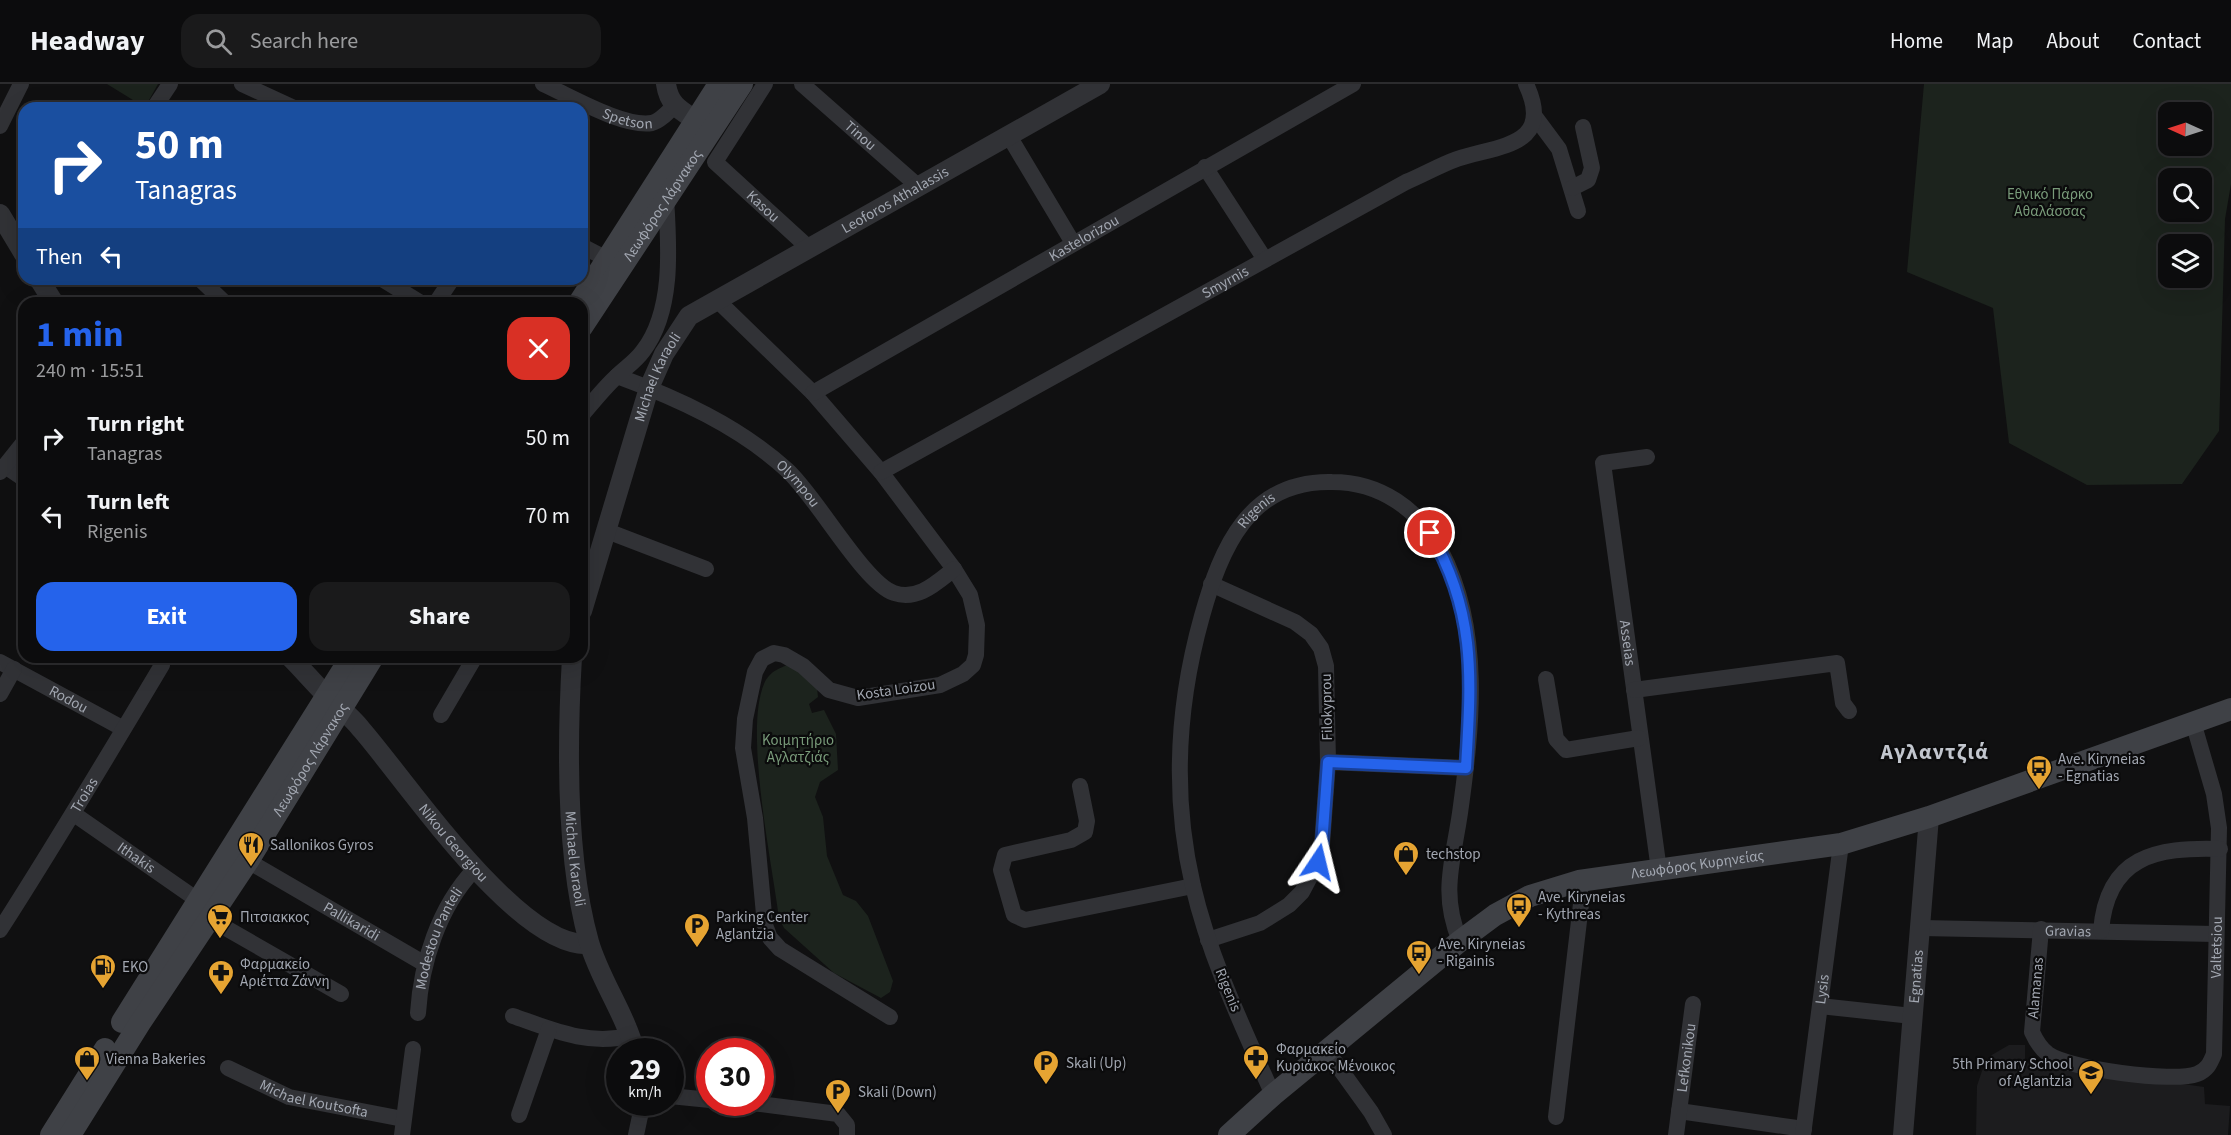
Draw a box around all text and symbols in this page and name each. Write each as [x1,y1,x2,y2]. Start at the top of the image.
search box [181,14,601,68]
text: Headway [30,21,145,61]
icon: search [202,25,235,58]
text: Search here [250,25,358,57]
text: Home [1890,26,1943,56]
text: Map [1976,26,2014,56]
text: About [2047,26,2099,56]
text: Contact [2132,26,2201,56]
north arrow [2158,102,2212,156]
map controls [2158,102,2212,288]
street label: Spetson [599,103,653,134]
text: 50 m [135,115,224,175]
street label: Tinou [840,116,881,155]
icon: right [36,126,114,204]
street label: Λεωφόρος Λάρνακος [618,145,707,265]
street label: Leoforos Athalassis [837,161,952,238]
button: search [2158,168,2212,222]
text: Tanagras [135,171,237,210]
park label: Εθνικό Πάρκο Αθαλάσσας [2007,184,2093,222]
street label: Kasou [742,185,785,227]
street label: Kastelorizou [1045,210,1123,267]
button: layers [2158,234,2212,288]
icon: left [95,240,128,273]
text: Then [36,241,83,273]
street label: Smyrnis [1198,260,1252,303]
text: 1 min [36,309,124,360]
button: close [507,317,570,380]
street label: Michael Karaoli [629,328,686,424]
text: 240 m · 15:51 [36,357,144,385]
text: Turn right [87,408,184,440]
icon: right [36,422,69,455]
text: 50 m [525,422,570,454]
text: Tanagras [87,440,162,468]
street label: Olympou [772,455,825,512]
text: Turn left [87,486,169,518]
street label: Rigenis [1232,487,1279,533]
icon: left [36,500,69,533]
text: 70 m [525,500,570,532]
pin [1404,507,1455,558]
icon: arrive [1413,516,1446,549]
text: Rigenis [87,518,147,546]
button: Exit [36,582,297,651]
button: Share [309,582,570,651]
street label: Asseias [1614,619,1641,667]
street label: Filokyprou [1316,673,1338,741]
street label: Kosta Loizou [855,674,937,706]
street label: Rodou [46,680,92,718]
street label: Λεωφόρος Λάρνακος [267,698,353,820]
park label: Κοιμητήριο Αγλατζιάς [762,730,834,768]
district label: Αγλαντζιά [1880,737,1989,767]
place label: Ave. Kiryneias - Egnatias [2058,749,2145,787]
bus stop icon: Ave. Kiryneias - Egnatias [2024,753,2054,791]
street label: Troias [65,773,103,817]
street label: Nikou Georgiou [414,799,493,887]
street label: Michael Karaoli [560,810,591,908]
restaurant icon: Sallonikos Gyros [236,830,266,868]
position arrow [1286,830,1350,894]
place label: Sallonikos Gyros [270,835,373,856]
street label: Ithakis [113,837,160,878]
shop icon: techstop [1391,839,1421,877]
place label: techstop [1426,844,1481,865]
street label: Λεωφόρος Κυρηνείας [1630,844,1766,884]
street label: Modestou Panteli [410,883,467,991]
place label: Ave. Kiryneias - Kythreas [1538,887,1625,925]
bus stop icon: Ave. Kiryneias - Kythreas [1504,891,1534,929]
street label: Pallikaridi [319,897,384,946]
supermarket icon: Πιτσιακκος [205,902,235,940]
place label: Πιτσιακκος [240,907,310,928]
place label: Parking Center Aglantzia [716,907,809,945]
parking icon: Parking Center Aglantzia [682,911,712,949]
street label: Valtetsiou [2205,916,2228,979]
street label: Gravias [2045,920,2091,942]
place label: Ave. Kiryneias - Rigainis [1438,934,1525,972]
bus stop icon: Ave. Kiryneias - Rigainis [1404,938,1434,976]
street label: Egnatias [1903,949,1929,1004]
fuel station icon: EKO [88,952,118,990]
place label: Φαρμακείο Αριέττα Ζάννη [240,954,330,992]
street label: Alamanas [2023,956,2049,1020]
place label: EKO [122,957,148,978]
pharmacy icon: Φαρμακείο Αριέττα Ζάννη [206,958,236,996]
street label: Rigenis [1210,965,1246,1015]
street label: Lysis [1810,973,1834,1006]
street label: Lefkonikou [1671,1022,1701,1094]
speed limit sign: 30 [696,1038,774,1116]
place label: Φαρμακείο Κυριάκος Μένοικος [1276,1039,1396,1077]
pharmacy icon: Φαρμακείο Κυριάκος Μένοικος [1241,1043,1271,1081]
shop icon: Vienna Bakeries [72,1044,102,1082]
text: 29 [629,1048,661,1091]
parking icon: Skali (Up) [1031,1048,1061,1086]
place label: Vienna Bakeries [106,1049,205,1070]
place label: Skali (Up) [1066,1053,1126,1074]
place label: 5th Primary School of Aglantzia [1952,1054,2072,1092]
school or university icon: 5th Primary School of Aglantzia [2076,1058,2106,1096]
street label: Michael Koutsofta [256,1074,370,1123]
parking icon: Skali (Down) [823,1077,853,1115]
text: km/h [628,1082,662,1103]
place label: Skali (Down) [858,1082,937,1103]

